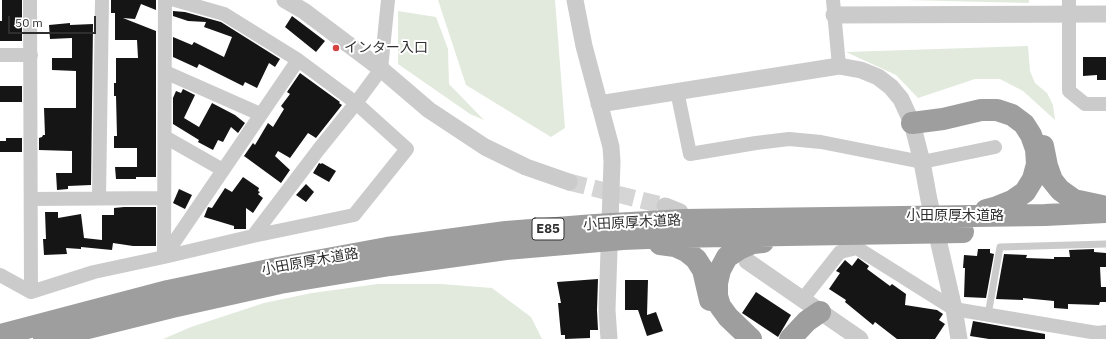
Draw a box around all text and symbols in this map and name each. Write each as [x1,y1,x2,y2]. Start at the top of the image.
scale bar [10,8,98,34]
text: 50 m [15,15,43,30]
place label: インター入口 [344,40,428,56]
marker: インター入口 [331,43,341,53]
street label: 小田原厚木道路 [906,208,1004,224]
street label: 小田原厚木道路 [583,212,681,234]
road number: E85 [532,218,564,240]
street label: 小田原厚木道路 [260,245,360,279]

